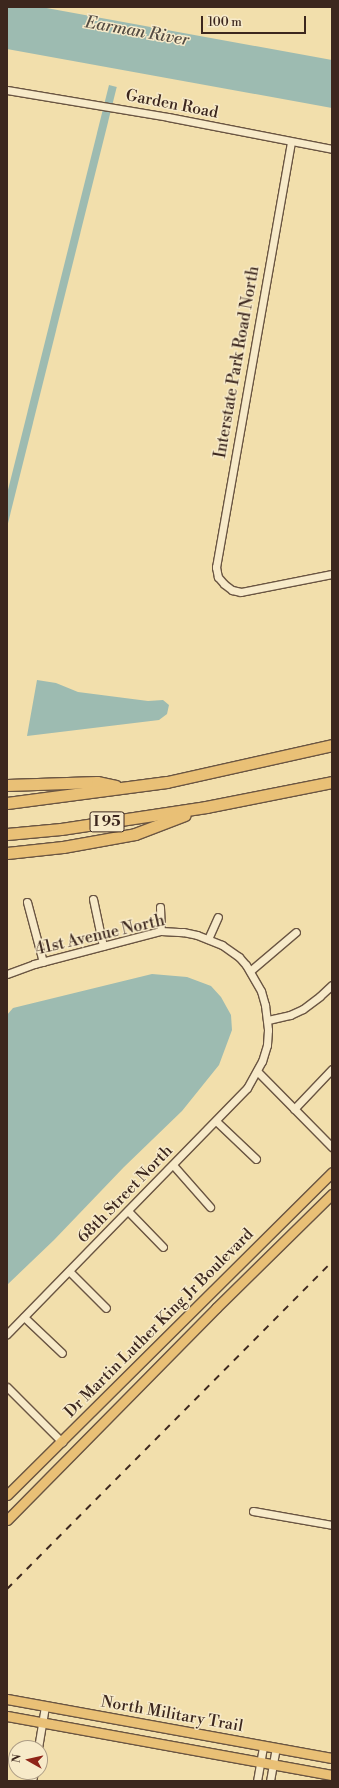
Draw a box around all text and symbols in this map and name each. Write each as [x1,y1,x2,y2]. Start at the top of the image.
scale bar [203,8,308,34]
water label: Earman River [83,13,191,51]
text: 100 m [208,15,242,30]
street label: Garden Road [124,86,220,122]
street label: Interstate Park Road North [211,264,263,460]
road number: I 95 [89,809,125,835]
street label: 41st Avenue North [34,911,166,959]
street label: 68th Street North [73,1141,177,1247]
street label: Dr Martin Luther King Jr Boulevard [61,1225,257,1421]
street label: North Military Trail [99,1692,245,1736]
north arrow [8,1740,48,1780]
text: N [10,1753,25,1764]

